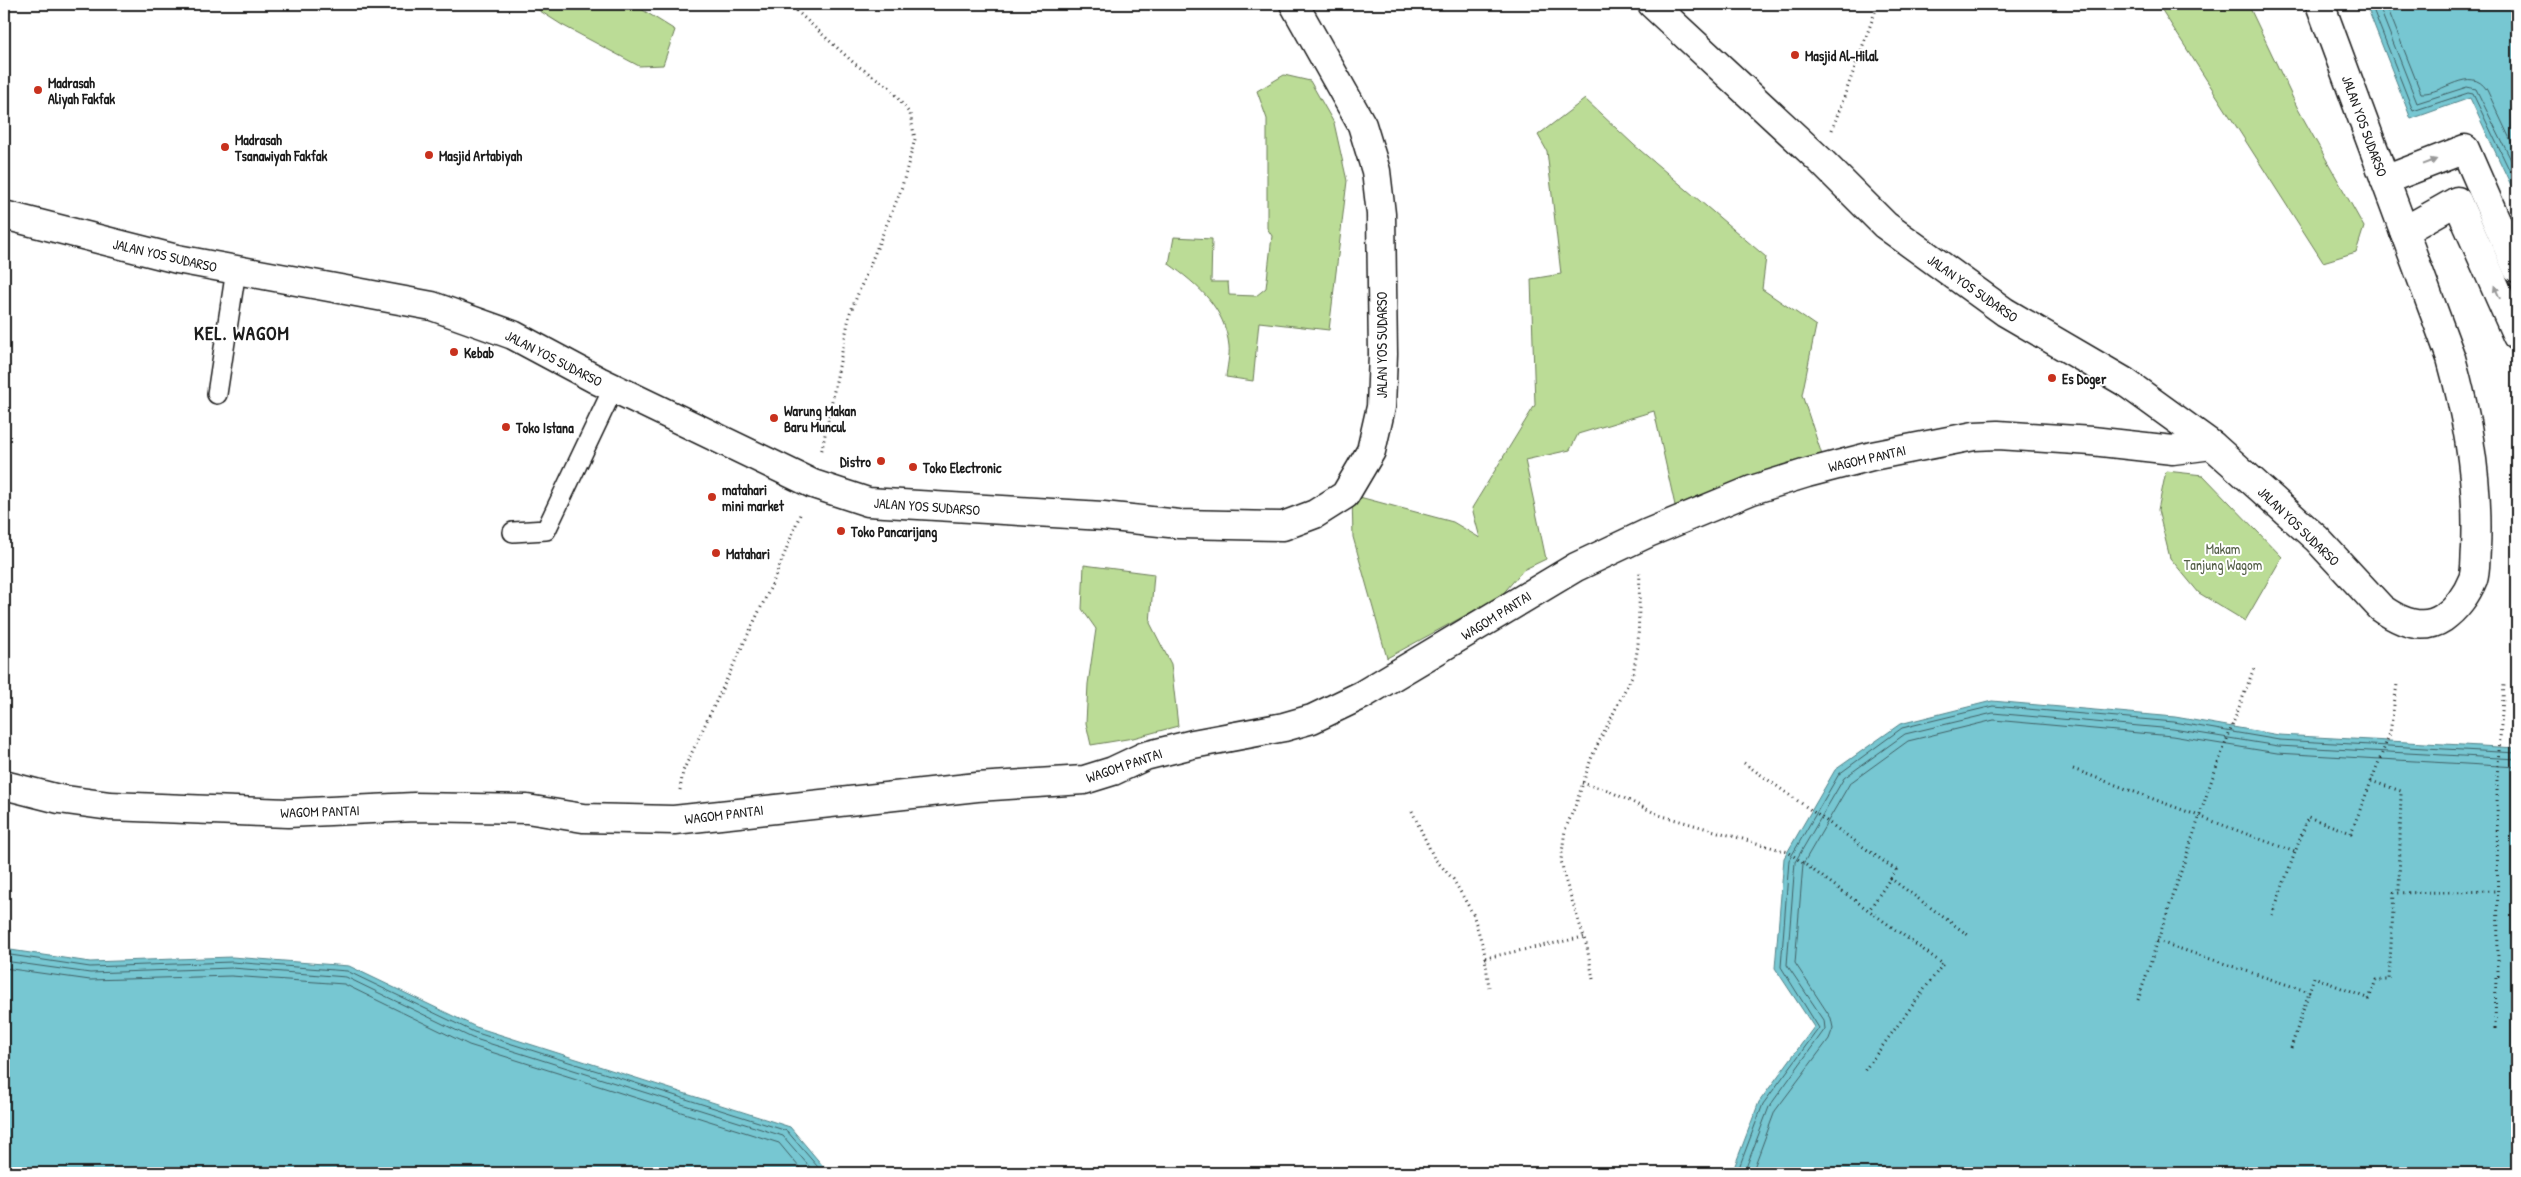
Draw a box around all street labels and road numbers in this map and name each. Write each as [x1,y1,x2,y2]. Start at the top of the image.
street label: JALAN YOS SUDARSO [2338,73,2392,179]
street label: JALAN YOS SUDARSO [111,234,219,276]
street label: JALAN YOS SUDARSO [1924,250,2022,326]
street label: JALAN YOS SUDARSO [1372,292,1391,398]
street label: JALAN YOS SUDARSO [502,325,606,391]
street label: WAGOM PANTAI [1826,440,1908,476]
street label: JALAN YOS SUDARSO [2254,482,2344,570]
street label: JALAN YOS SUDARSO [873,493,981,519]
street label: WAGOM PANTAI [1457,586,1535,644]
street label: WAGOM PANTAI [1083,743,1165,787]
street label: WAGOM PANTAI [280,800,360,822]
street label: WAGOM PANTAI [684,800,764,828]

